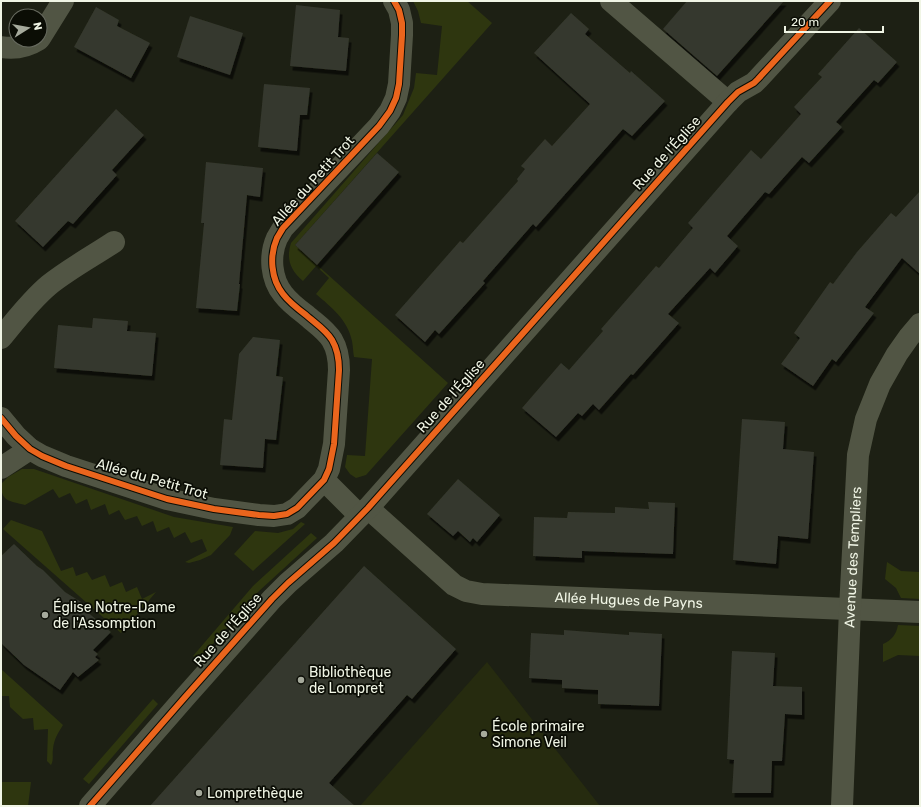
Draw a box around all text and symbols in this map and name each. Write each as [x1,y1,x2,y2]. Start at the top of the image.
north arrow [8,8,48,48]
scale bar [785,8,883,34]
text: 20 m [791,15,819,29]
text: N [30,21,44,31]
street label: Rue de l'Église [629,112,705,193]
street label: Allée du Petit Trot [268,132,358,229]
street label: Rue de l'Église [413,355,489,436]
street label: Allée du Petit Trot [94,455,210,503]
street label: Avenue des Templiers [841,486,865,628]
street label: Allée Hugues de Payns [554,588,703,612]
street label: Rue de l'Église [190,589,266,670]
place label: Église Notre-Dame de l'Assomption [53,598,176,632]
marker: Église Notre-Dame de l'Assomption [40,610,50,620]
place label: Bibliothèque de Lompret [309,664,391,697]
marker: Bibliothèque de Lompret [296,675,306,685]
place label: École primaire Simone Veil [492,717,585,751]
marker: École primaire Simone Veil [479,729,489,739]
place label: Lomprethèque [207,785,303,802]
marker: Lomprethèque [194,788,204,798]

